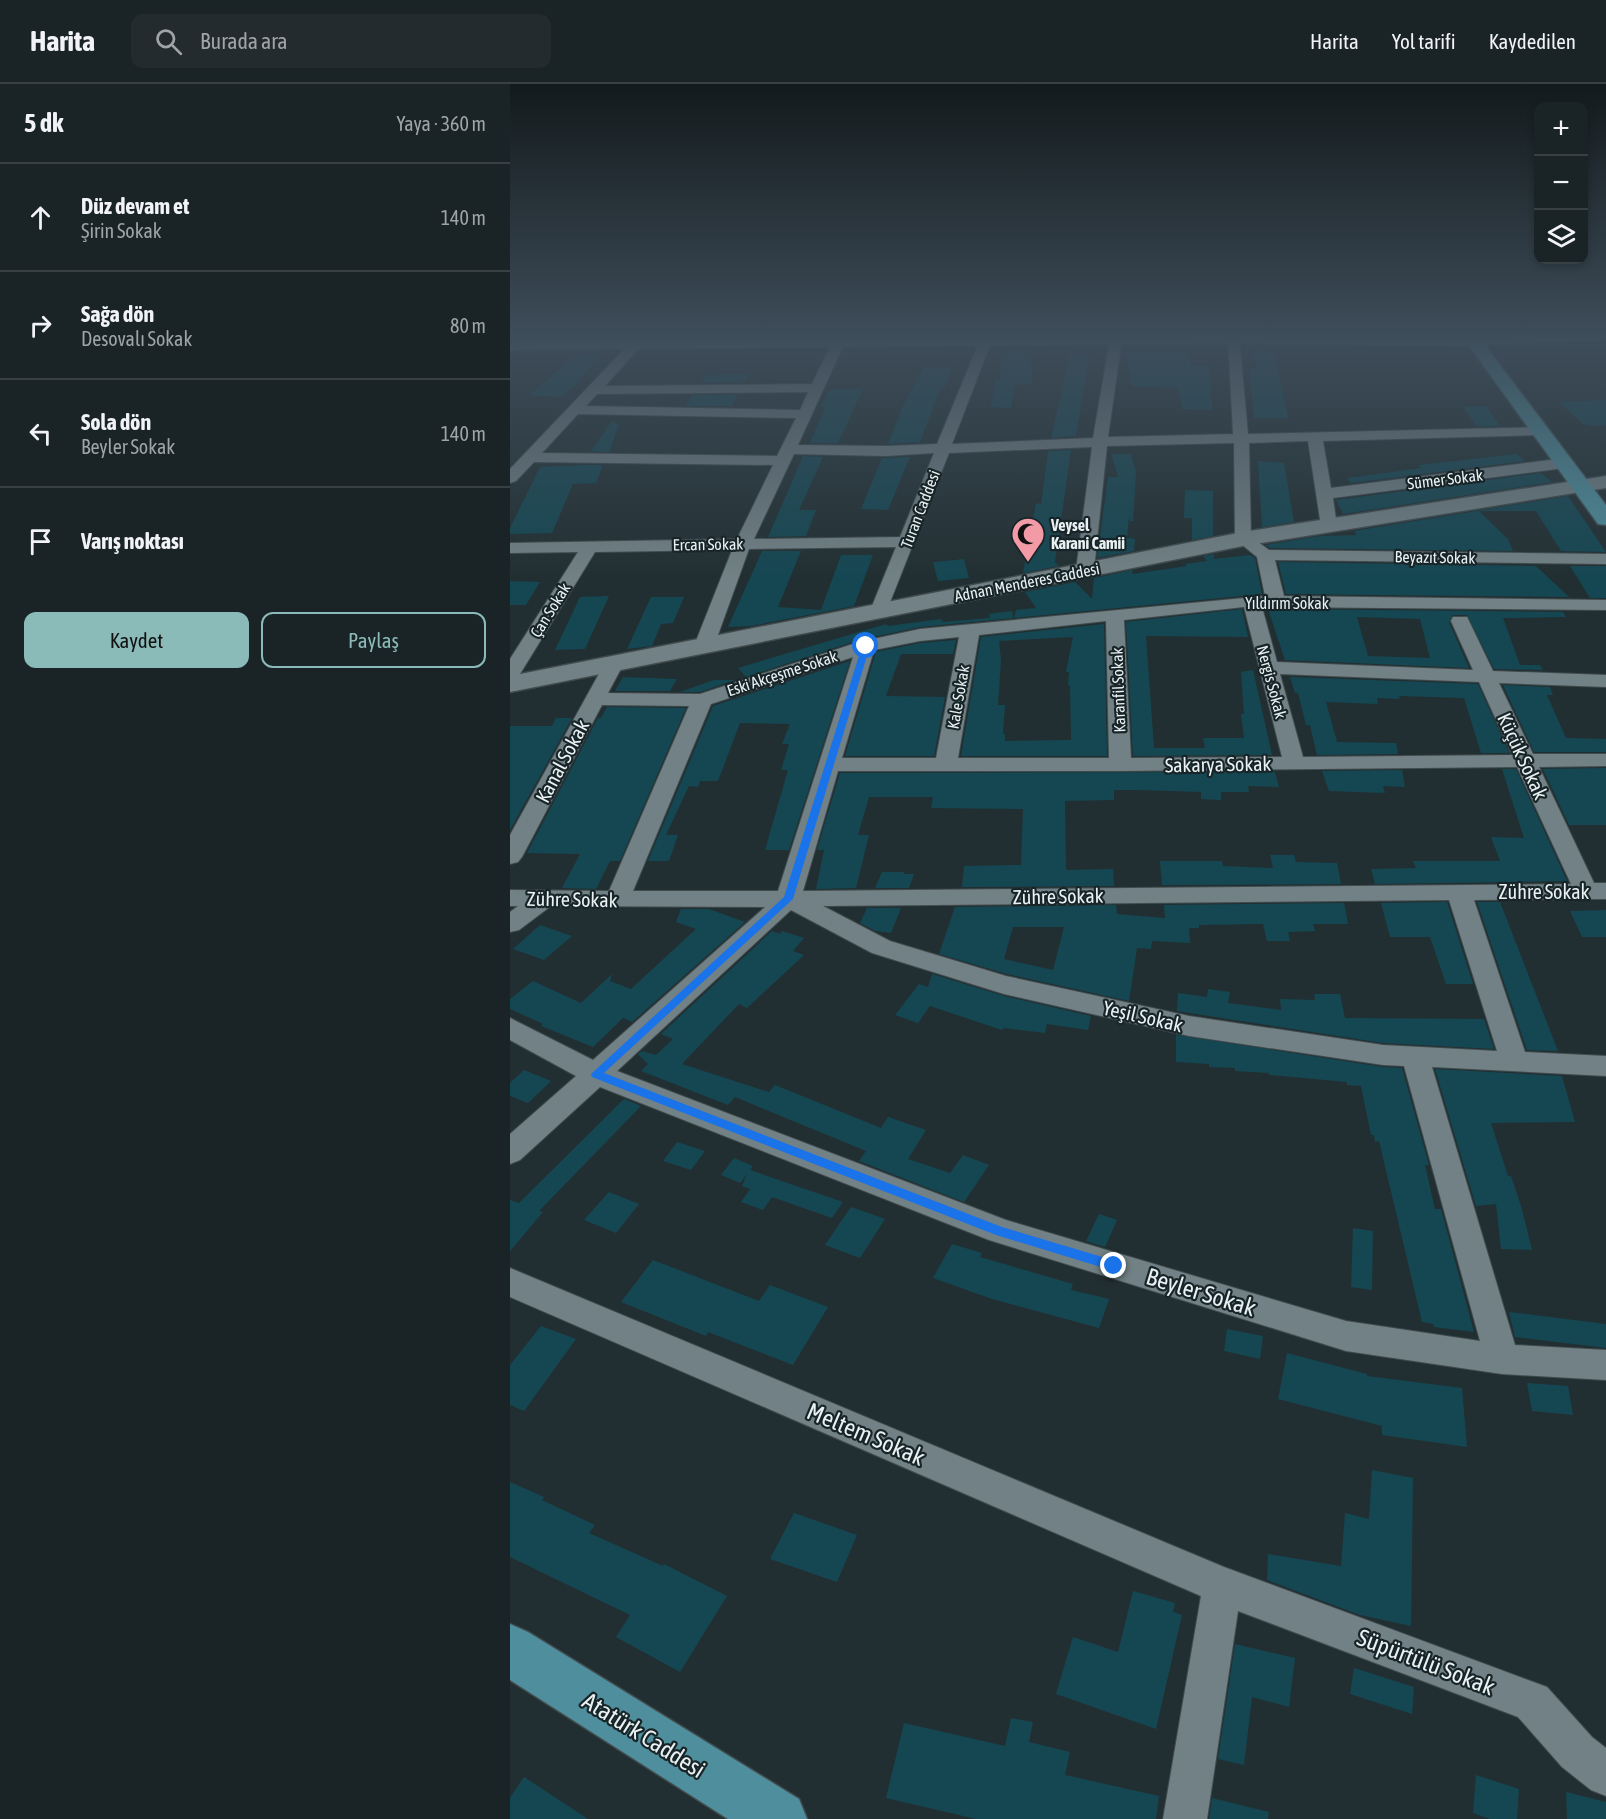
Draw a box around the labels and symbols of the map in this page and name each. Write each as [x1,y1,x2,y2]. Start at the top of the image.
street label: Sümer Sokak [1406,465,1484,493]
street label: Turan Caddesi [897,467,943,551]
mosque icon: Veysel Karani Camii [1010,516,1046,563]
place label: Veysel Karani Camii [1050,516,1125,552]
street label: Ercan Sokak [673,534,743,554]
street label: Beyazıt Sokak [1395,547,1475,568]
street label: Adnan Menderes Caddesi [953,559,1101,605]
street label: Çan Sokak [526,580,574,641]
street label: Yıldırım Sokak [1245,594,1329,612]
route start [852,632,878,658]
street label: Nergis Sokak [1253,643,1290,721]
street label: Eski Akçeşme Sokak [725,647,840,700]
street label: Karanfil Sokak [1108,647,1128,733]
street label: Kale Sokak [944,664,972,730]
street label: Küçük Sokak [1493,709,1553,803]
street label: Kanal Sokak [531,716,593,806]
street label: Sakarya Sokak [1165,752,1272,776]
street label: Zühre Sokak [1499,880,1590,903]
street label: Zühre Sokak [1012,884,1104,908]
street label: Zühre Sokak [526,887,618,911]
street label: Yeşil Sokak [1101,996,1185,1036]
route end [1100,1252,1126,1278]
street label: Beyler Sokak [1143,1263,1259,1322]
street label: Meltem Sokak [803,1397,929,1471]
street label: Süpürtülü Sokak [1354,1623,1499,1701]
street label: Atatürk Caddesi [578,1687,710,1783]

